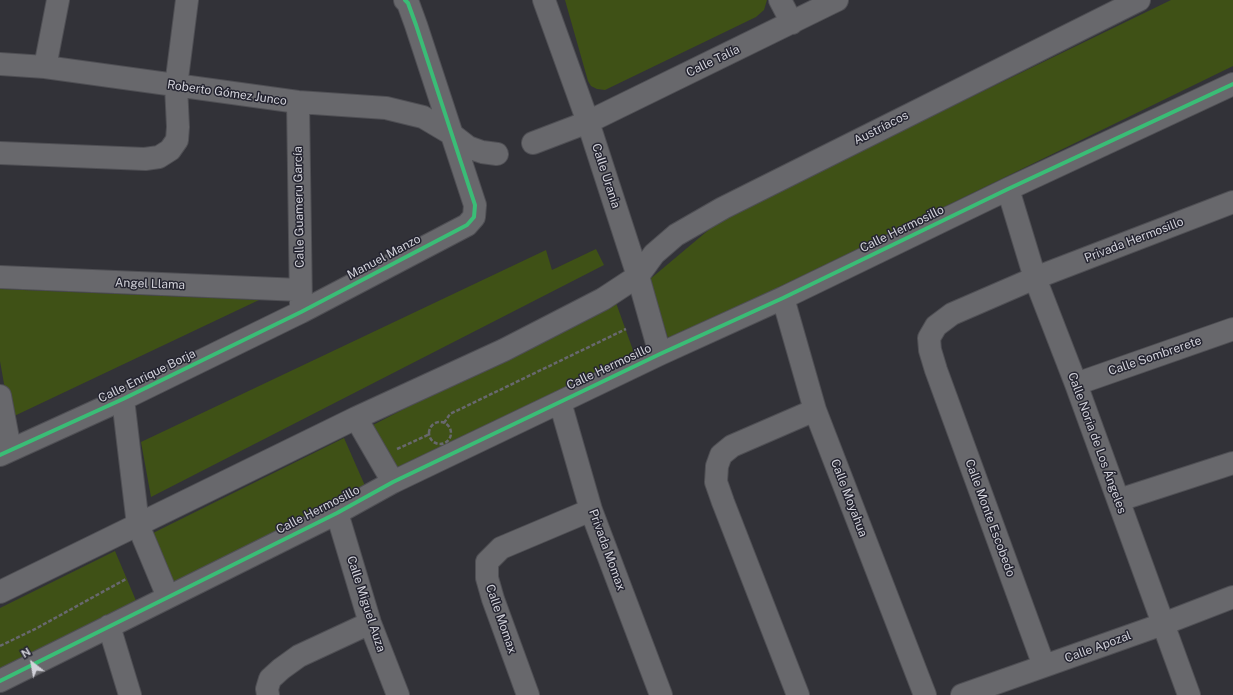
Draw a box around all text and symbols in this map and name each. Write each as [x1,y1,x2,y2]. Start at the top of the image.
street label: Calle Talía [684,42,742,80]
street label: Roberto Gómez Junco [166,77,288,109]
street label: Austríacos [851,108,911,148]
street label: Calle Urania [589,142,623,210]
street label: Calle Guameru García [291,146,307,268]
street label: Calle Hermosillo [858,202,946,256]
street label: Privada Hermosillo [1082,214,1186,266]
street label: Manuel Manzo [345,232,423,282]
street label: Angel Llama [115,276,185,292]
street label: Calle Sombrerete [1107,333,1203,379]
street label: Calle Hermosillo [564,341,654,393]
street label: Calle Enrique Borja [96,346,198,406]
street label: Calle Noria de Los Ángeles [1065,370,1129,516]
street label: Calle Moyahua [828,457,870,539]
street label: Calle Monte Escobedo [962,457,1018,579]
street label: Calle Hermosillo [274,483,362,537]
street label: Privada Momax [586,507,628,593]
street label: Calle Miguel Auza [344,554,388,654]
street label: Calle Momax [482,582,520,656]
street label: Calle Apozal [1063,628,1133,666]
north arrow [12,643,52,683]
text: N [19,645,33,660]

